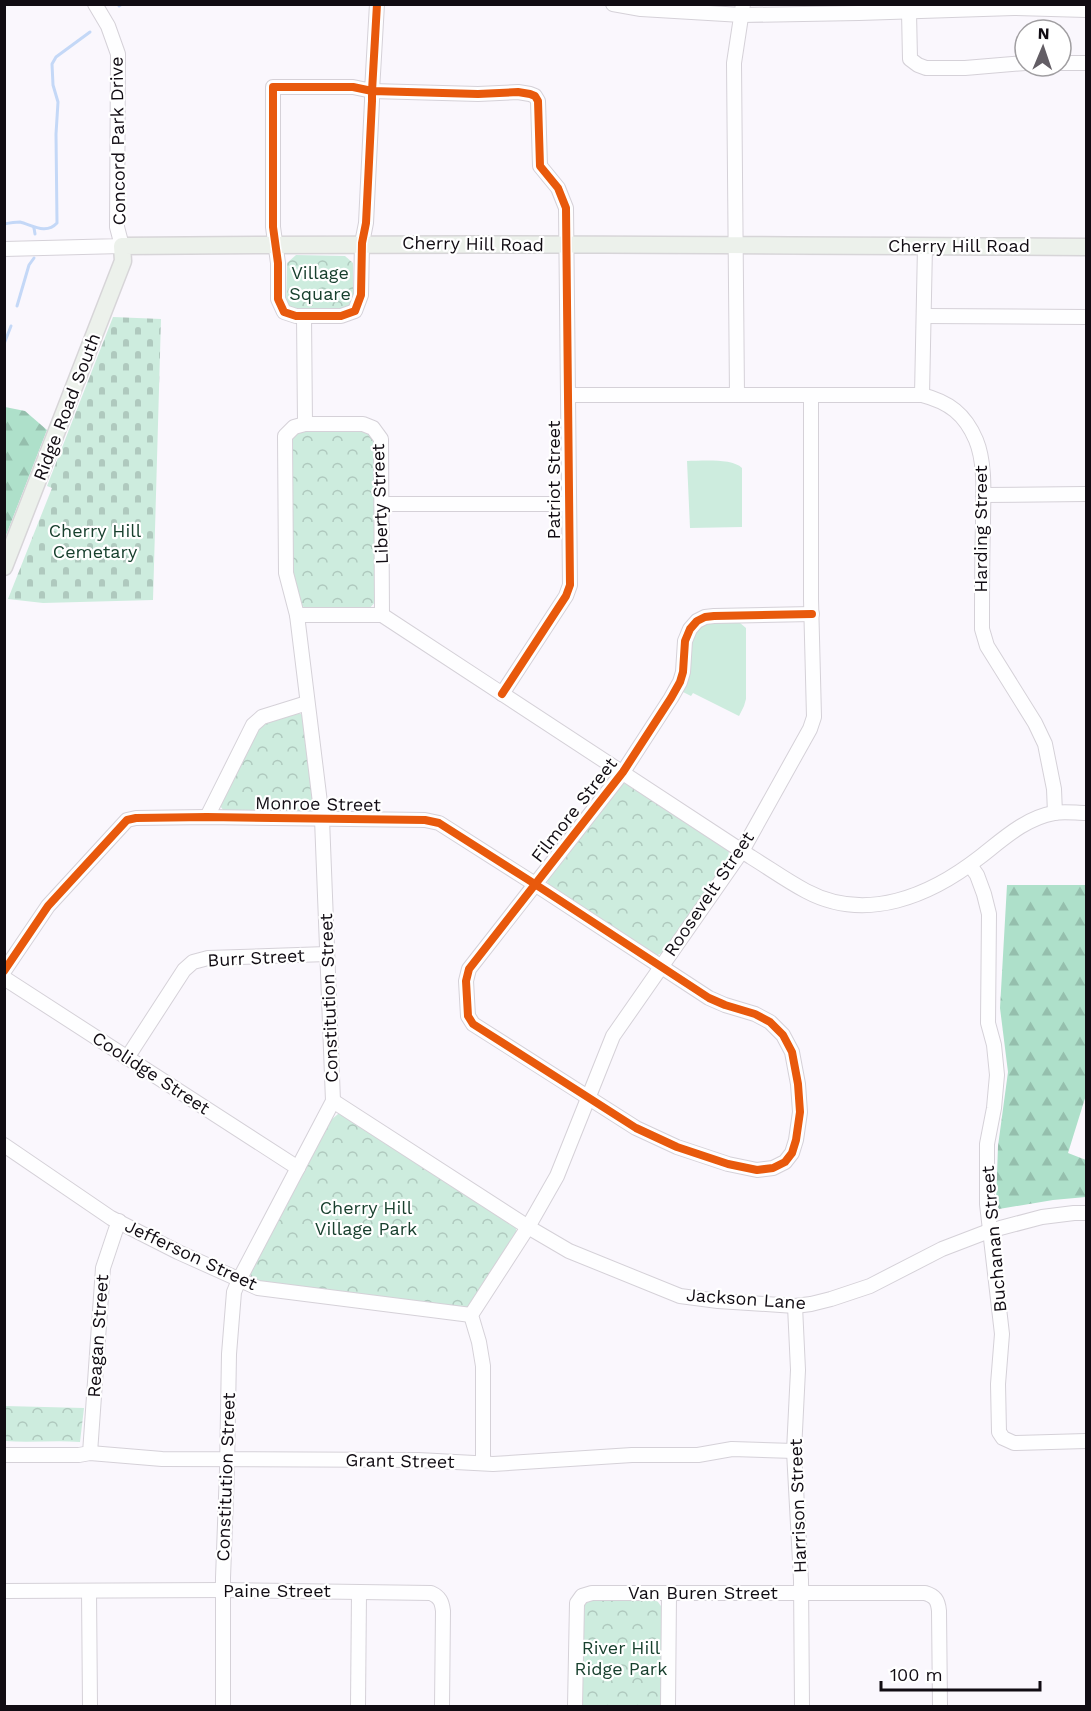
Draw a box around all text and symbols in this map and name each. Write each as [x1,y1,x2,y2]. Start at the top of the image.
north arrow [1013,18,1073,78]
text: N [1037,24,1050,43]
street label: Concord Park Drive [106,56,129,226]
street label: Cherry Hill Road [402,232,544,255]
street label: Cherry Hill Road [888,235,1030,256]
park label: Village Square [289,262,351,304]
street label: Ridge Road South [29,330,104,484]
street label: Patriot Street [543,420,564,539]
street label: Liberty Street [367,443,392,565]
street label: Harding Street [970,465,991,593]
park label: Cherry Hill Cemetary [49,520,142,562]
street label: Filmore Street [526,753,621,866]
street label: Monroe Street [255,792,382,815]
street label: Roosevelt Street [659,827,758,960]
street label: Constitution Street [315,913,342,1083]
street label: Burr Street [207,944,306,971]
street label: Coolidge Street [89,1027,214,1119]
street label: Buchanan Street [977,1164,1010,1313]
park label: Cherry Hill Village Park [315,1197,417,1239]
street label: Jefferson Street [122,1215,261,1295]
street label: Reagan Street [83,1273,112,1398]
street label: Jackson Lane [685,1284,807,1313]
street label: Constitution Street [212,1392,239,1562]
street label: Harrison Street [785,1438,810,1574]
street label: Grant Street [345,1449,455,1472]
street label: Paine Street [223,1580,331,1601]
street label: Van Buren Street [628,1582,778,1603]
park label: River Hill Ridge Park [575,1637,667,1679]
scale bar [881,1654,1040,1692]
text: 100 m [890,1664,943,1685]

